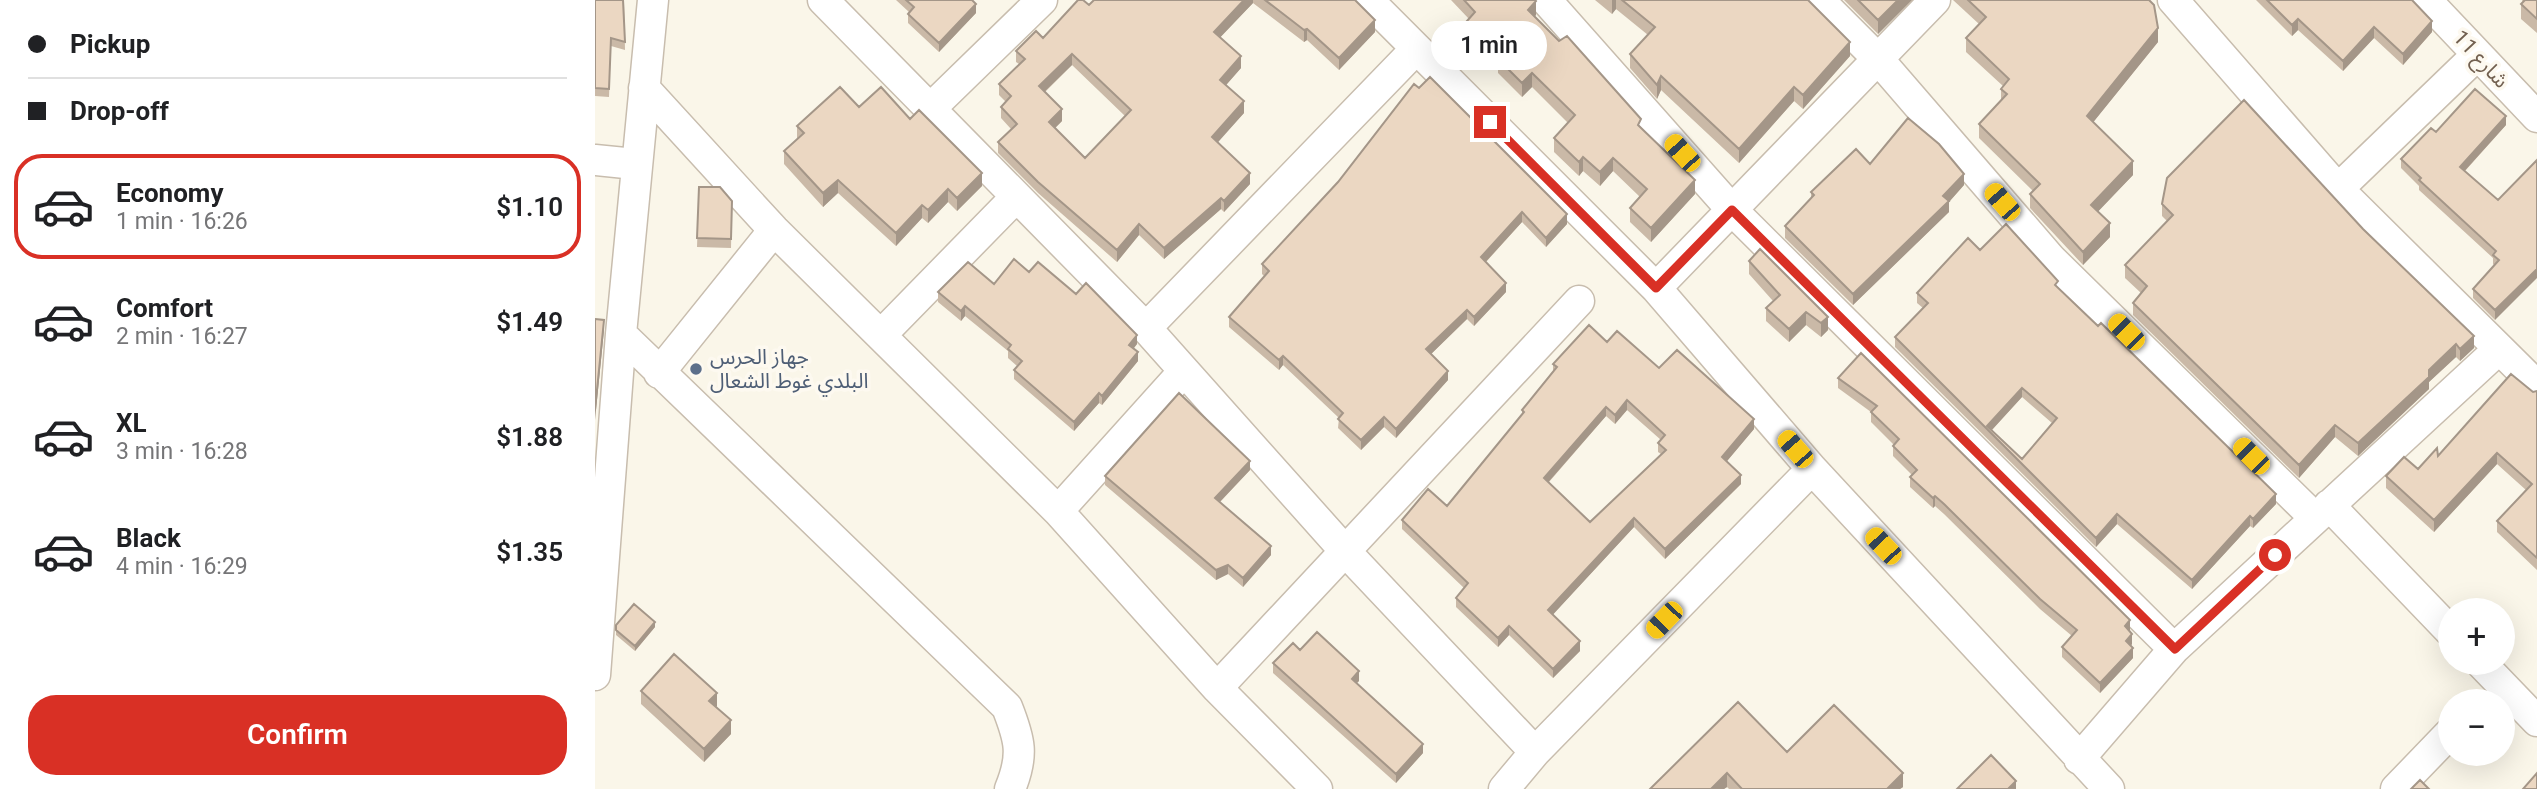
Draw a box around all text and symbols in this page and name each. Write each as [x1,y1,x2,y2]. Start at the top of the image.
callout: 1 min [1432,20,1548,69]
street label: شارع 11 [2446,25,2514,95]
text: Pickup [70,29,150,59]
text: 1 min [1460,32,1518,59]
text: Drop-off [70,96,169,126]
route end [1474,106,1506,138]
car [1661,130,1704,176]
icon: car [32,175,95,238]
text: Economy [116,178,223,208]
car [1981,179,2024,225]
text: $1.10 [496,192,563,222]
text: 1 min · 16:26 [116,208,248,235]
icon: car [32,290,95,353]
text: Comfort [116,293,213,323]
text: $1.49 [496,307,563,337]
car [2104,310,2149,354]
text: 2 min · 16:27 [116,323,248,350]
place label: جهاز الحرس البلدي غوط الشعال [710,345,869,397]
marker: جهاز الحرس البلدي غوط الشعال [688,361,704,377]
icon: car [32,405,95,468]
text: XL [116,408,147,438]
text: $1.88 [496,422,563,452]
car [1774,426,1817,472]
car [2229,434,2274,478]
text: 3 min · 16:28 [116,438,248,465]
icon: car [32,520,95,583]
text: Black [116,523,181,553]
car [1861,523,1906,569]
text: $1.35 [496,537,563,567]
route start [2259,539,2291,571]
text: 4 min · 16:29 [116,553,248,580]
car [1642,598,1687,642]
map controls [2438,598,2515,766]
button: + [2438,598,2515,675]
button: − [2438,689,2515,766]
button: Confirm [28,695,567,775]

